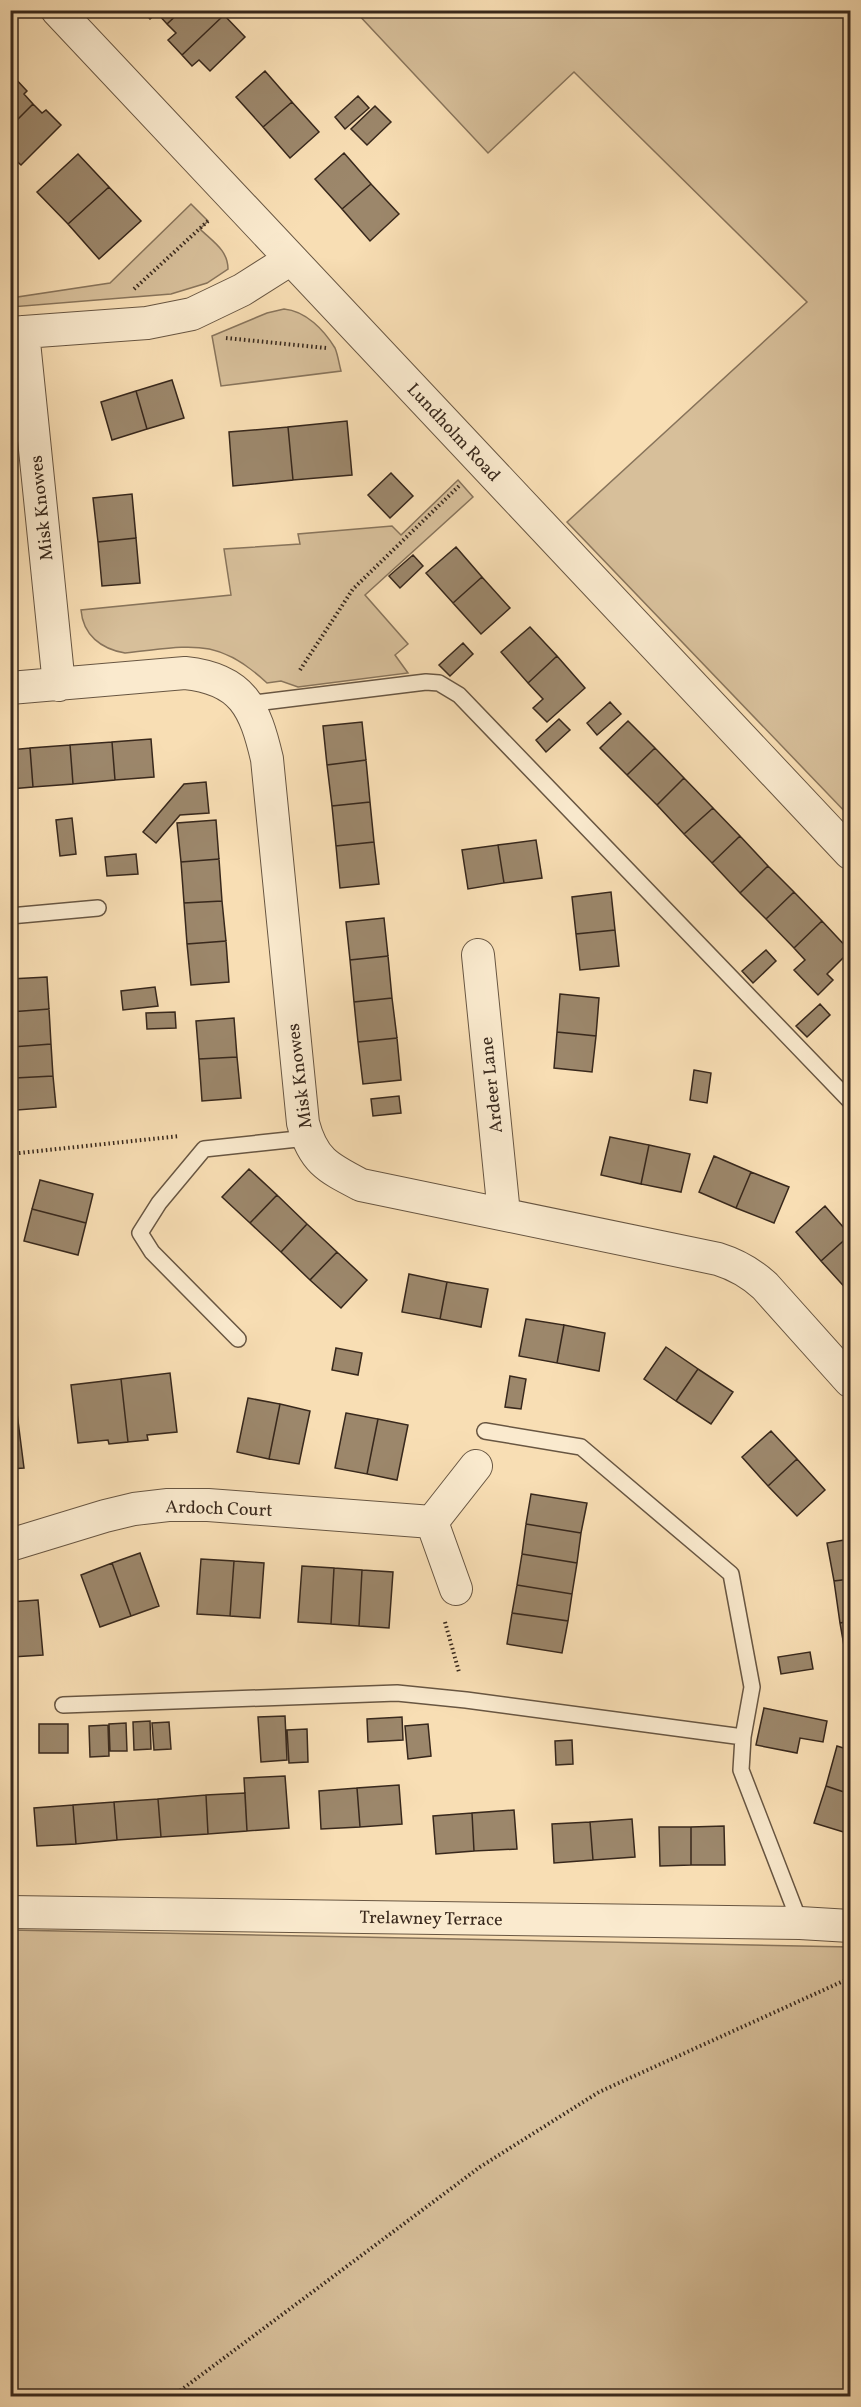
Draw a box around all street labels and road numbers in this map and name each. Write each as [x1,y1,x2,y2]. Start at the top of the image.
street label: Lundholm Road [401,378,505,488]
street label: Misk Knowes [25,454,60,562]
street label: Misk Knowes [282,1022,319,1130]
street label: Ardeer Lane [475,1035,510,1134]
street label: Ardoch Court [165,1495,273,1524]
street label: Trelawney Terrace [359,1906,503,1933]

